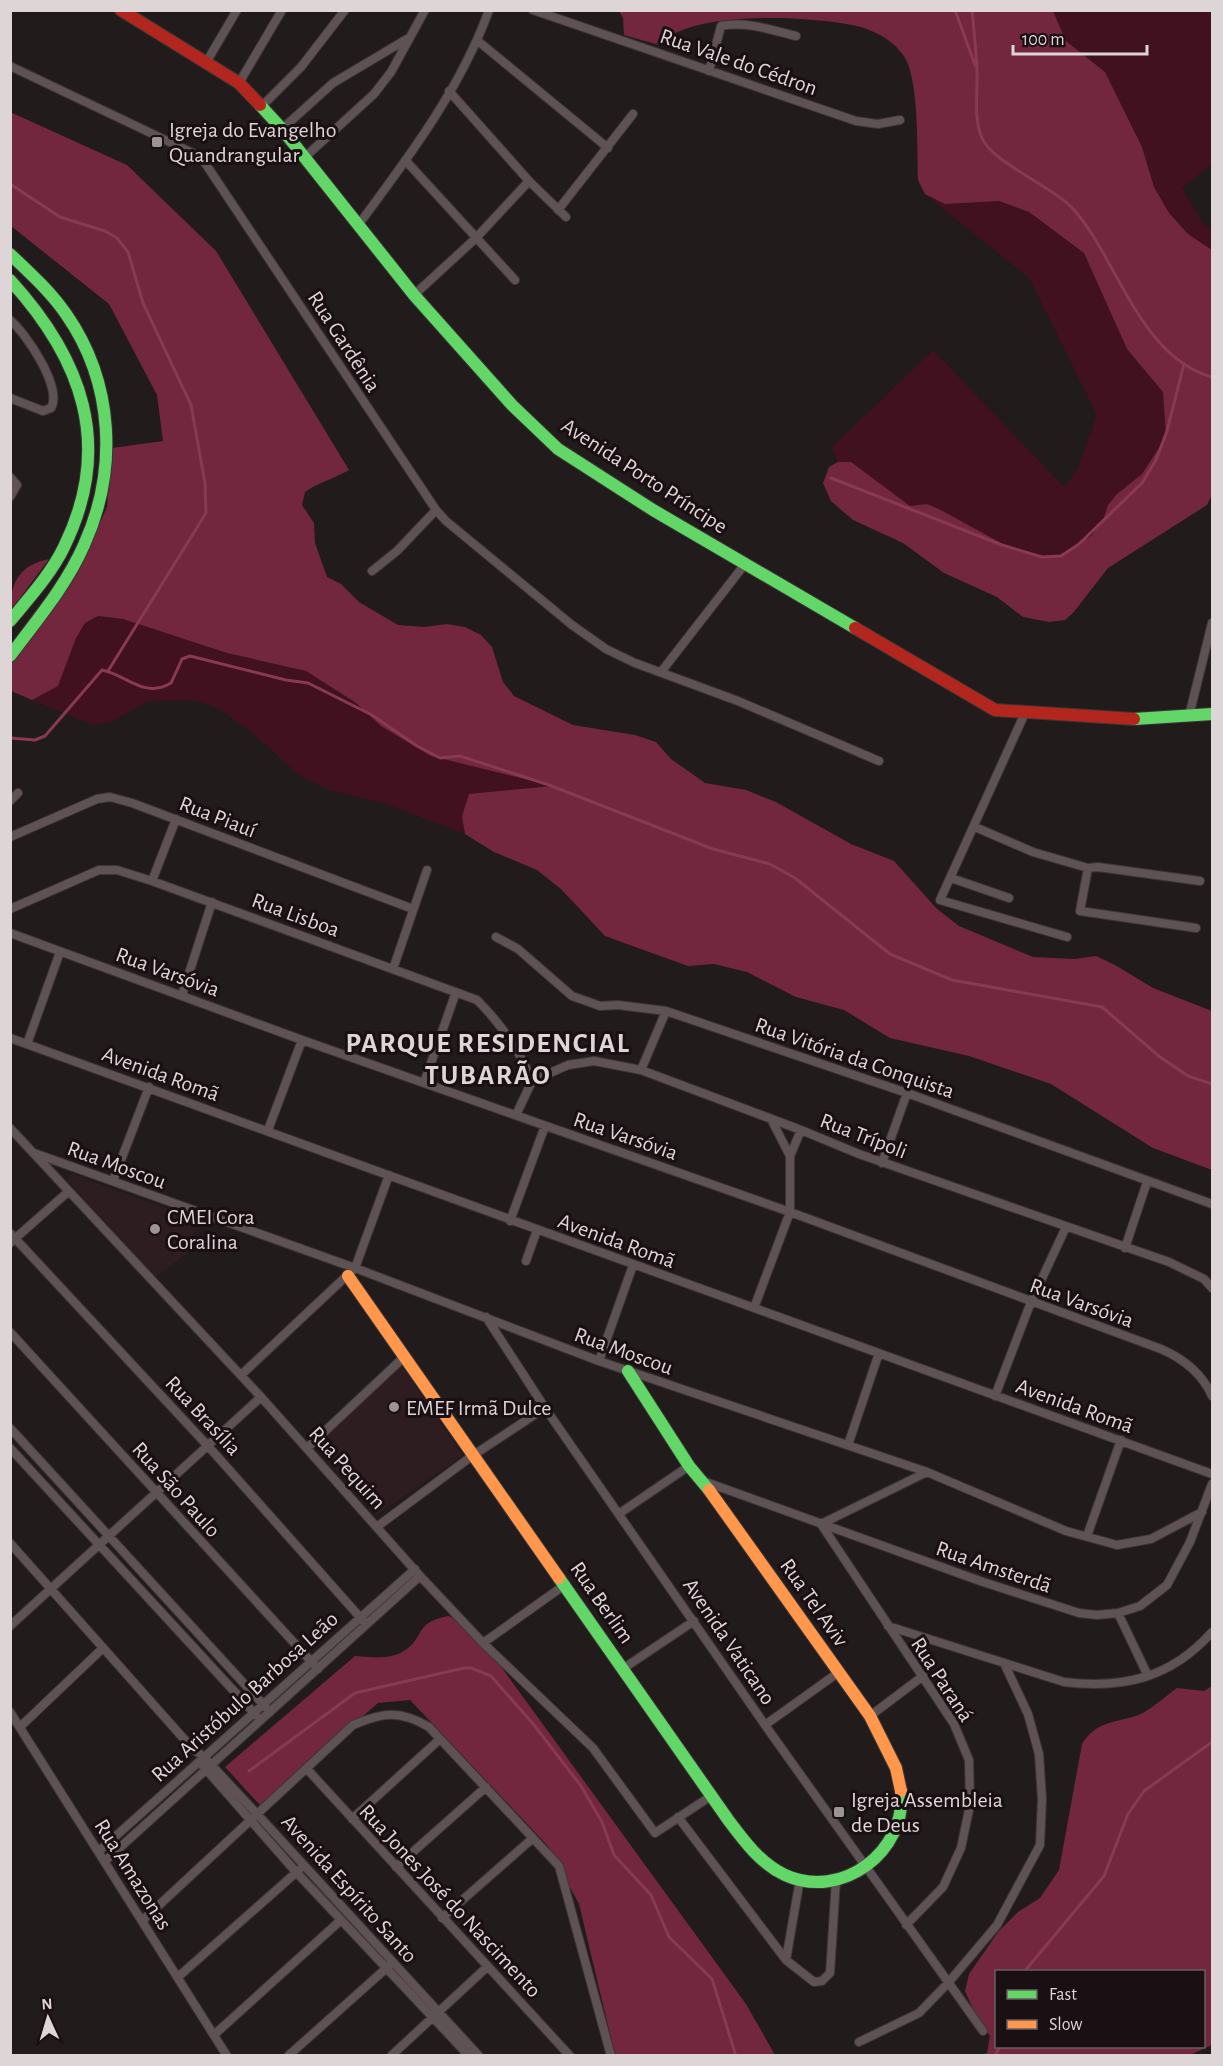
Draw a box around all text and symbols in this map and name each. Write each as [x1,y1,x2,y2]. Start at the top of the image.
scale bar [1013,18,1146,56]
street label: Rua Vale do Cédron [657,25,820,99]
text: 100 m [1022,31,1065,49]
place label: Igreja do Evangelho Quandrangular [169,119,336,166]
marker: Igreja do Evangelho Quandrangular [150,135,164,149]
street label: Rua Gardênia [304,287,385,396]
street label: Avenida Porto Príncipe [558,414,731,538]
street label: Rua Piauí [176,792,260,842]
street label: Rua Lisboa [249,889,342,941]
street label: Rua Varsóvia [113,943,222,1001]
street label: Rua Vitória da Conquista [752,1013,957,1102]
district label: PARQUE RESIDENCIAL TUBARÃO [346,1030,630,1090]
street label: Avenida Romã [99,1043,222,1105]
street label: Rua Varsóvia [571,1108,681,1164]
street label: Rua Trípoli [817,1109,910,1163]
street label: Rua Moscou [64,1137,169,1193]
place label: CMEI Cora Coralina [167,1206,255,1253]
street label: Avenida Romã [555,1210,678,1272]
marker: CMEI Cora Coralina [148,1222,162,1236]
street label: Rua Varsóvia [1027,1274,1136,1332]
street label: Rua Moscou [571,1323,676,1379]
street label: Rua Brasília [161,1372,245,1460]
street label: Avenida Romã [1013,1375,1136,1437]
place label: EMEF Irmã Dulce [406,1397,551,1419]
marker: EMEF Irmã Dulce [387,1400,401,1414]
street label: Rua Pequim [305,1422,390,1513]
street label: Rua São Paulo [128,1438,225,1542]
street label: Rua Amsterdã [933,1537,1054,1597]
street label: Rua Tel Aviv [776,1555,853,1651]
street label: Rua Berlim [566,1558,638,1647]
street label: Avenida Vaticano [679,1574,780,1709]
street label: Rua Aristóbulo Barbosa Leão [147,1607,342,1786]
street label: Rua Paraná [907,1633,978,1726]
place label: Igreja Assembleia de Deus [851,1789,1003,1836]
street label: Rua Jones José do Nascimento [355,1800,545,2002]
marker: Igreja Assembleia de Deus [832,1805,846,1819]
street label: Avenida Espírito Santo [277,1810,421,1967]
street label: Rua Amazonas [90,1815,176,1934]
legend [995,1970,1205,2048]
text: Fast [1049,1986,1077,2004]
north arrow [18,1988,78,2048]
text: N [41,1996,53,2012]
text: Slow [1049,2016,1082,2034]

